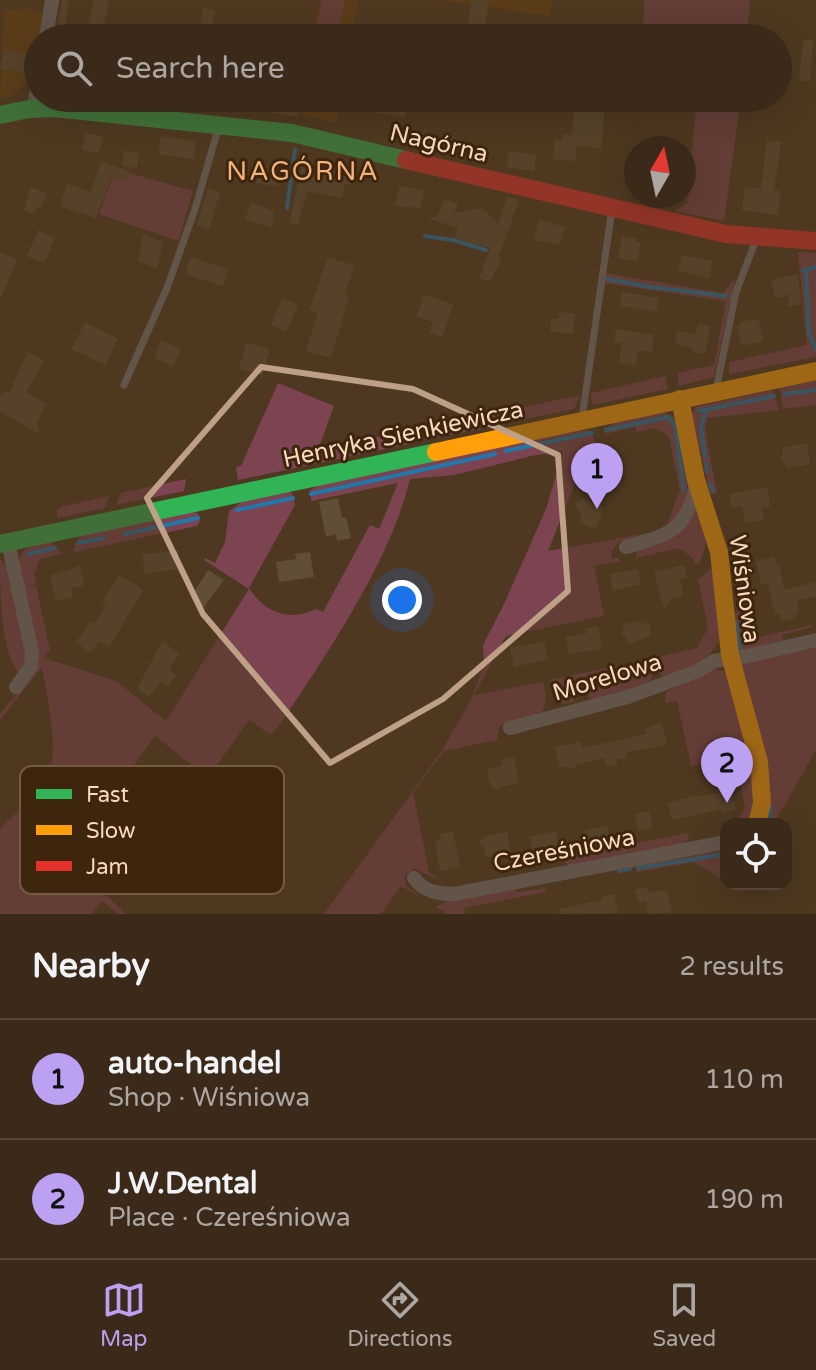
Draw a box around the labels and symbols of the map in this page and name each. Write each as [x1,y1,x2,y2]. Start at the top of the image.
street label: Nagórna [387,118,491,169]
north arrow [624,136,696,208]
district label: NAGÓRNA [226,155,380,187]
street label: Henryka Sienkiewicza [280,395,526,474]
pin: 1 [571,443,623,509]
street label: Wiśniowa [723,533,766,645]
your location [382,580,422,620]
street label: Morelowa [549,647,665,708]
pin: 2 [701,737,753,803]
legend [20,766,284,894]
text: Fast [86,782,129,808]
text: Slow [86,818,136,844]
street label: Czereśniowa [491,823,637,878]
text: Jam [86,854,129,880]

